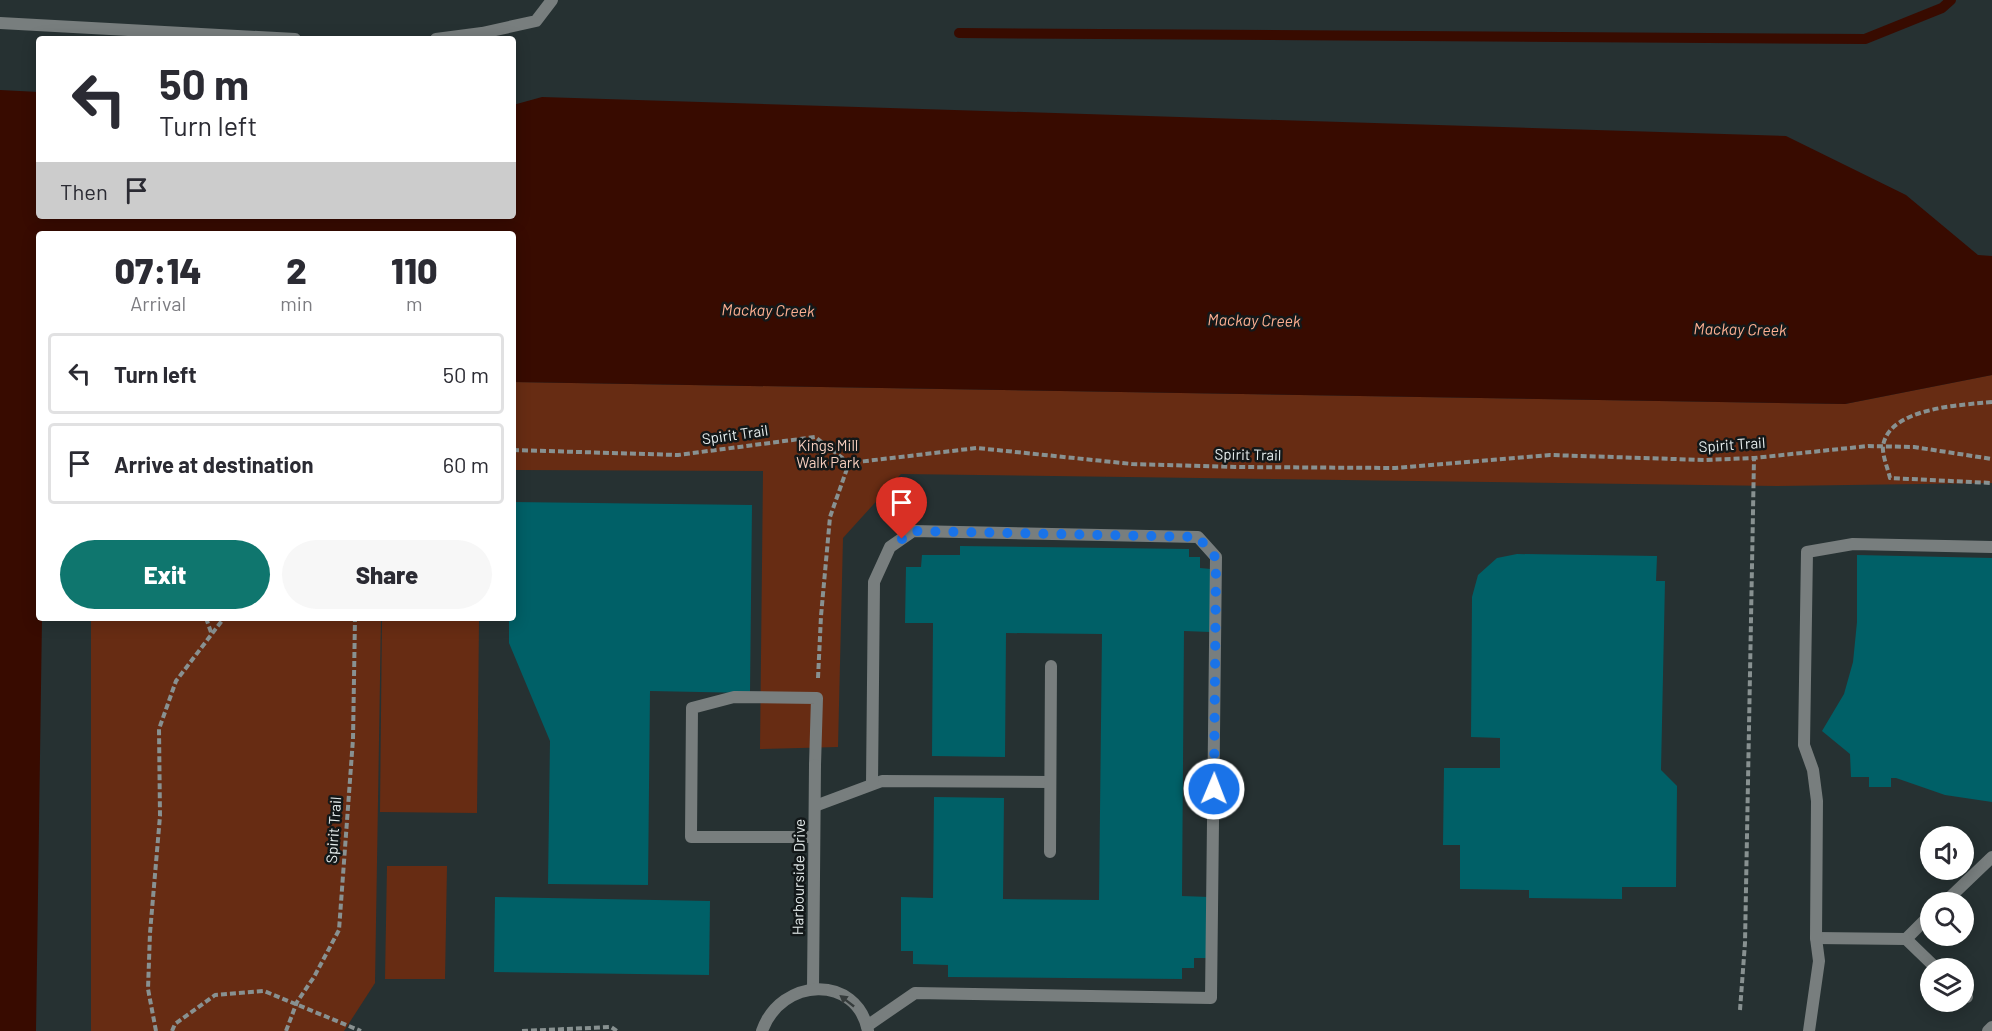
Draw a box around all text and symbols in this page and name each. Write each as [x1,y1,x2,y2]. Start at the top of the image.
text: 50 m [159,58,249,108]
icon: left [60,60,138,138]
text: Turn left [159,109,257,141]
icon: arrive [120,174,153,207]
text: Then [60,178,108,204]
text: 07:14 [114,248,202,291]
text: 2 [286,248,307,291]
text: 110 [391,248,438,291]
text: Arrival [130,291,186,315]
text: min [280,291,313,315]
text: m [406,291,423,315]
water label: Mackay Creek [721,299,815,320]
water label: Mackay Creek [1207,309,1301,330]
water label: Mackay Creek [1693,318,1787,339]
icon: left [63,357,96,390]
text: Turn left [114,361,197,387]
text: 50 m [443,361,489,387]
street label: Spirit Trail [701,420,769,448]
street label: Spirit Trail [1698,433,1766,455]
park label: Kings Mill Walk Park [796,436,860,471]
street label: Spirit Trail [1214,444,1282,464]
icon: arrive [63,447,96,480]
text: Arrive at destination [114,451,313,477]
text: 60 m [443,451,489,477]
pin [876,477,927,539]
icon: arrive [885,486,918,519]
button: Exit [60,540,270,609]
button: Share [282,540,492,609]
position arrow [1182,757,1246,821]
street label: Spirit Trail [322,796,344,864]
street label: Harbourside Drive [788,819,808,935]
map controls [1920,826,1974,1012]
button: sound [1920,826,1974,880]
button: search [1920,892,1974,946]
button: layers [1920,958,1974,1012]
one-way arrow [840,995,856,1007]

